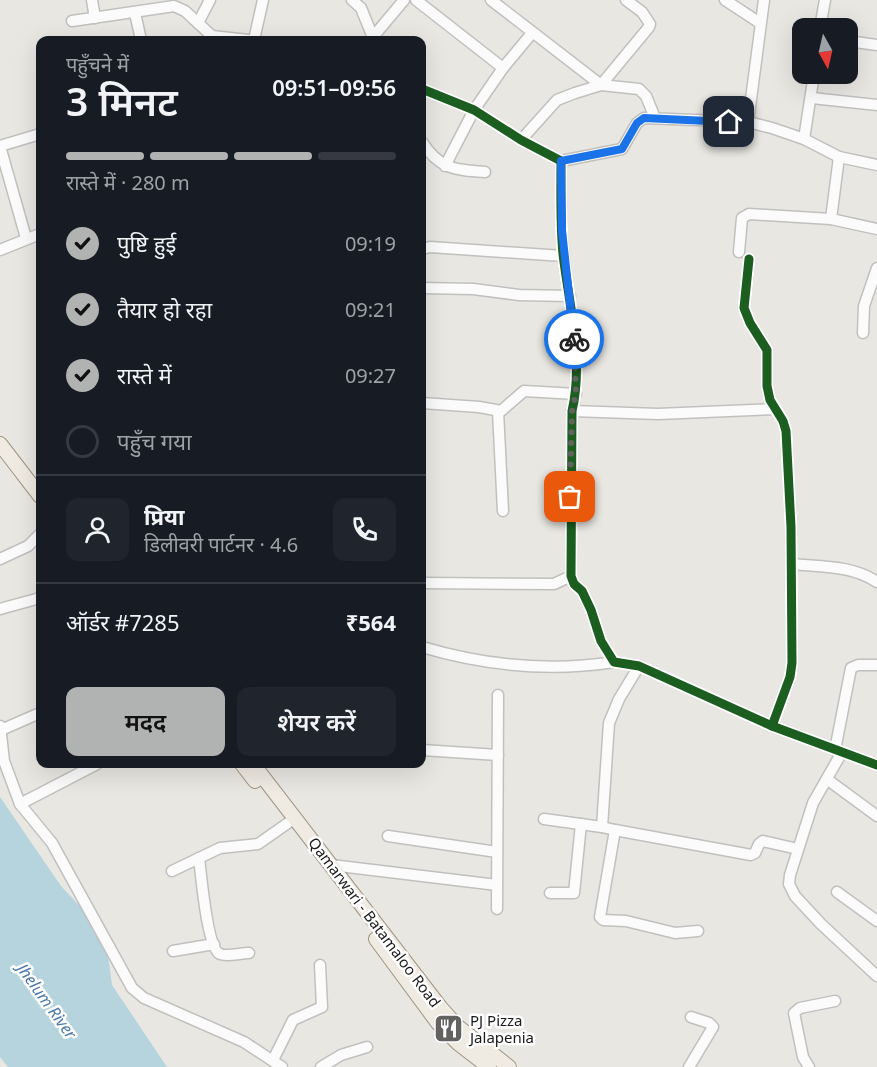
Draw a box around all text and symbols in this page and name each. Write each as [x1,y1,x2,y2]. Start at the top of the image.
north arrow [792,18,858,84]
map controls [792,18,858,84]
text: पहुँचने में [66,51,129,78]
text: 09:51–09:56 [272,72,396,102]
text: 3 मिनट [66,74,178,127]
pin [703,96,754,147]
icon: home [712,105,745,138]
text: रास्ते में · 280 m [66,169,190,196]
icon: check [66,227,99,260]
text: पुष्टि हुई [117,228,176,258]
text: 09:19 [345,230,396,257]
icon: check [66,293,99,326]
text: तैयार हो रहा [117,294,212,324]
text: 09:21 [345,296,396,323]
courier [544,309,604,369]
icon: bike [558,323,591,356]
icon: check [66,359,99,392]
text: रास्ते में [117,360,172,390]
text: 09:27 [345,362,396,389]
text: पहुँच गया [117,426,192,456]
pin [544,471,595,522]
icon: bag [553,480,586,513]
button: person [66,498,129,561]
button: phone [333,498,396,561]
text: प्रिया [144,501,184,531]
text: डिलीवरी पार्टनर · 4.6 [144,531,298,558]
text: ऑर्डर #7285 [66,607,180,637]
text: ₹564 [346,607,396,637]
button: मदद [66,687,225,756]
button: शेयर करें [237,687,396,756]
street label: Qamarwari - Batamaloo Road [304,833,446,1011]
water label: Jhelum River [10,956,82,1044]
place label: PJ Pizza Jalapenia [468,1010,534,1047]
restaurant icon: PJ Pizza Jalapenia [433,1013,465,1045]

